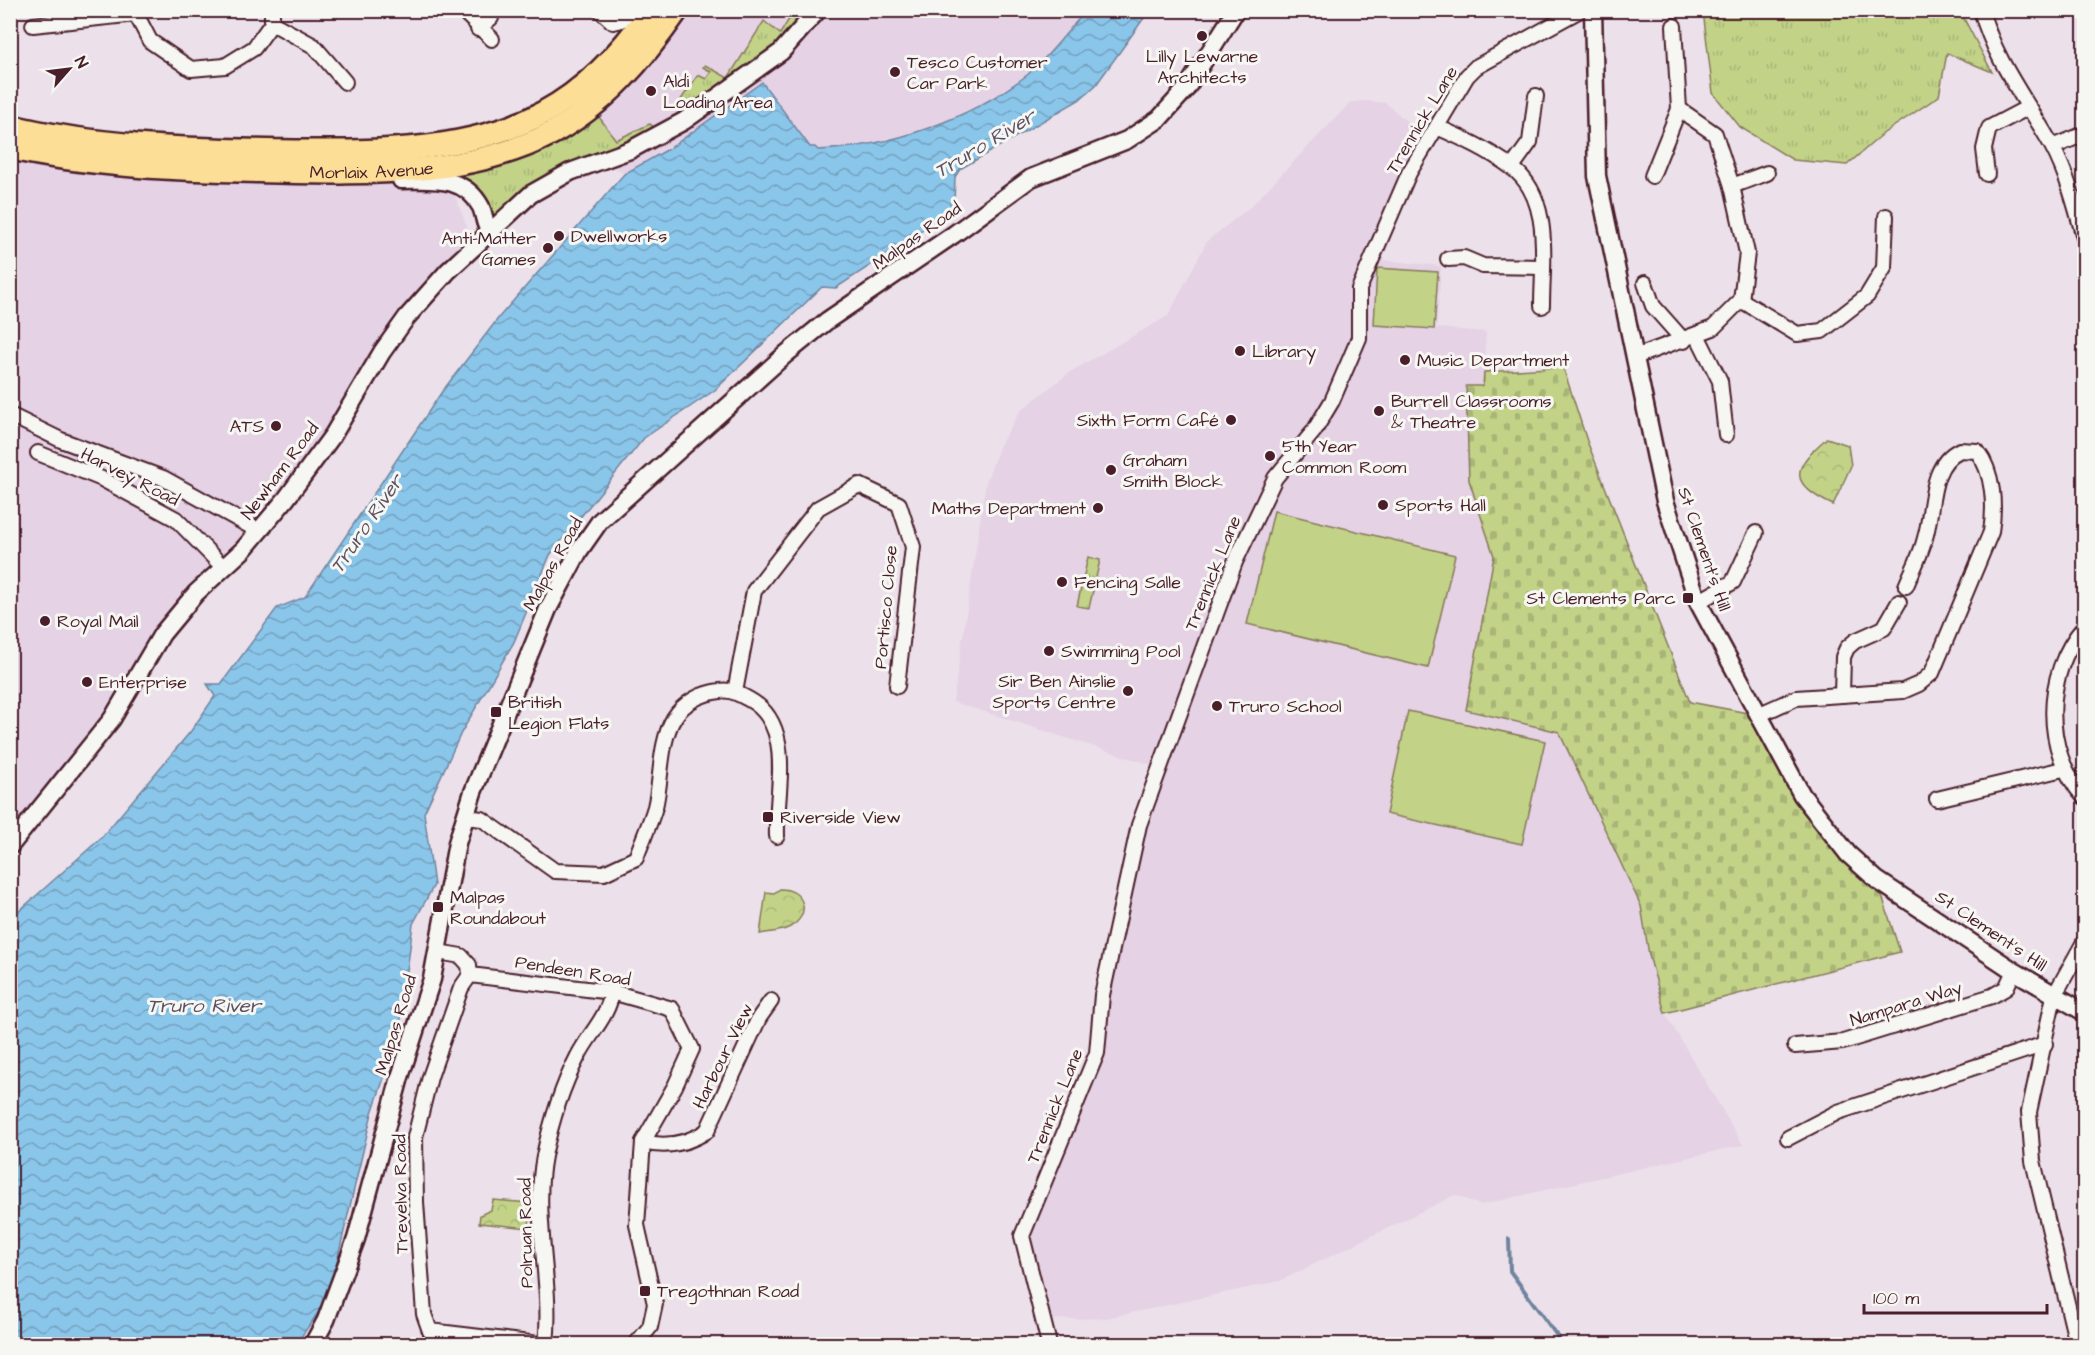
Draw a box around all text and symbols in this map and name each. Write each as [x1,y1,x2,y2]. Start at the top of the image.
marker: Lilly Lewarne Architects [1195,29,1209,43]
north arrow [39,39,99,99]
place label: Lilly Lewarne Architects [1146,44,1259,90]
place label: Tesco Customer Car Park [907,50,1048,96]
text: N [69,53,93,72]
street label: Trennick Lane [1380,61,1464,179]
marker: Tesco Customer Car Park [888,65,902,79]
place label: Aldi Loading Area [663,69,773,116]
marker: Aldi Loading Area [644,84,658,98]
water label: Truro River [929,102,1043,185]
street label: Morlaix Avenue [309,155,435,185]
street label: Malpas Road [867,196,967,276]
place label: Dwellworks [571,224,667,249]
place label: Anti-Matter Games [442,226,536,272]
marker: Dwellworks [552,229,566,243]
marker: Anti-Matter Games [541,241,555,255]
place label: Library [1252,339,1316,365]
marker: Library [1233,344,1247,358]
place label: Music Department [1417,348,1570,373]
marker: Music Department [1398,353,1412,367]
place label: Burrell Classrooms & Theatre [1391,389,1551,435]
marker: Burrell Classrooms & Theatre [1372,404,1386,418]
place label: Sixth Form Café [1077,408,1219,433]
marker: Sixth Form Café [1224,413,1238,427]
place label: ATS [230,414,264,439]
street label: Newham Road [235,417,325,525]
marker: ATS [269,419,283,433]
place label: 5th Year Common Room [1282,434,1406,480]
street label: Harvey Road [76,441,184,513]
place label: Graham Smith Block [1123,448,1223,494]
marker: 5th Year Common Room [1263,449,1277,463]
marker: Graham Smith Block [1104,463,1118,477]
water label: Truro River [324,468,411,579]
street label: St Clement's Hill [1671,484,1737,615]
place label: Sports Hall [1395,493,1486,518]
place label: Maths Department [932,496,1087,521]
marker: Sports Hall [1376,498,1390,512]
marker: Maths Department [1091,501,1105,515]
street label: Trennick Lane [1179,512,1247,634]
street label: Malpas Road [517,513,589,615]
street label: Portisco Close [868,544,904,670]
place label: Fencing Salle [1074,570,1181,596]
marker: Fencing Salle [1055,575,1069,589]
place label: St Clements Parc [1526,586,1676,611]
marker: St Clements Parc [1681,591,1695,605]
place label: Royal Mail [57,609,139,635]
marker: Royal Mail [38,614,52,628]
place label: Swimming Pool [1061,639,1181,665]
marker: Swimming Pool [1042,644,1056,658]
place label: Sir Ben Ainslie Sports Centre [992,669,1116,715]
place label: Enterprise [99,670,187,695]
marker: Enterprise [80,675,94,689]
marker: Sir Ben Ainslie Sports Centre [1121,684,1135,698]
place label: British Legion Flats [508,690,609,737]
place label: Truro School [1229,694,1342,719]
marker: Truro School [1210,699,1224,713]
marker: British Legion Flats [489,705,503,719]
place label: Riverside View [780,805,901,830]
marker: Riverside View [761,810,775,824]
street label: St Clement's Hill [1930,884,2052,978]
place label: Malpas Roundabout [450,885,547,931]
marker: Malpas Roundabout [431,900,445,914]
street label: Pendeen Road [514,950,632,992]
street label: Malpas Road [369,972,423,1078]
street label: Nampara Way [1847,975,1965,1034]
water label: Truro River [147,992,263,1020]
street label: Harbour View [687,999,759,1113]
street label: Trennick Lane [1021,1045,1089,1167]
street label: Trevelva Road [387,1134,415,1254]
street label: Polruan Road [513,1178,539,1288]
scale bar [1864,1277,2047,1315]
place label: Tregothnan Road [657,1279,799,1305]
marker: Tregothnan Road [638,1284,652,1298]
text: 100 m [1873,1286,1919,1311]

